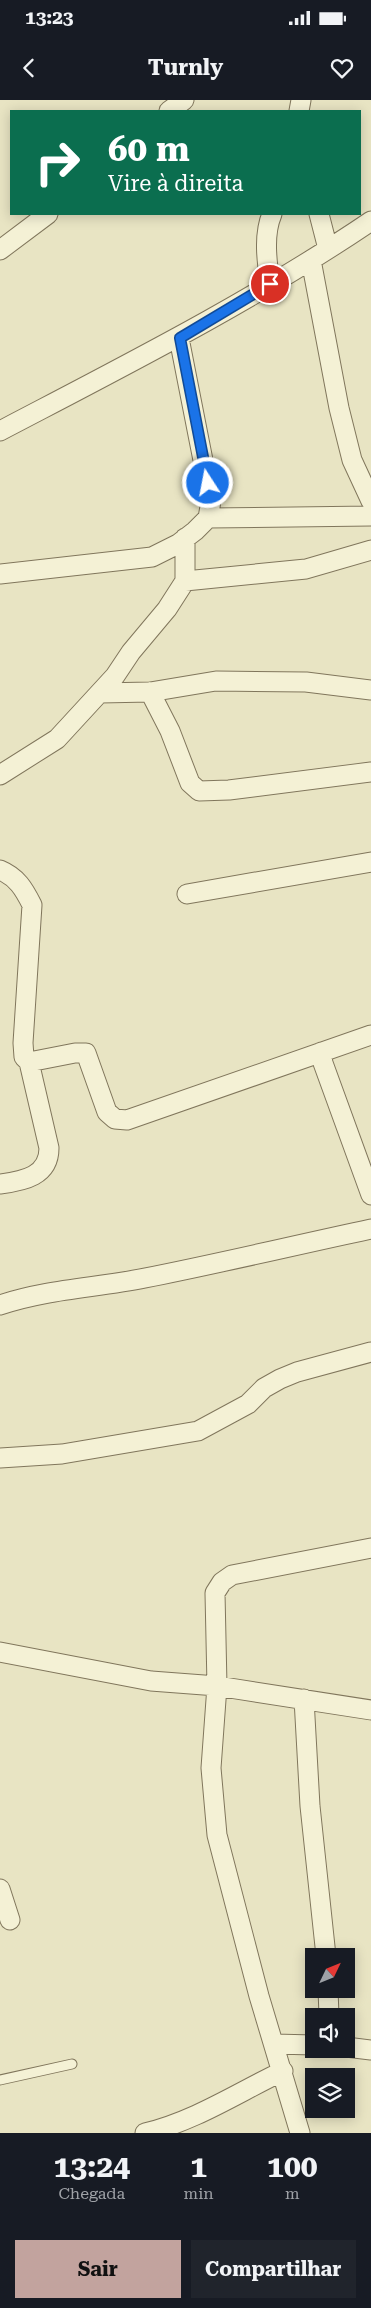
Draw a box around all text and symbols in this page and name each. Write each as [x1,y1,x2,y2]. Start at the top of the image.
text: 13:23 [25,6,74,29]
icon: back [15,54,43,82]
icon: heart [328,54,356,82]
text: Turnly [148,55,223,80]
text: 60 m [108,129,190,170]
icon: right [25,130,90,195]
text: Vire à direita [108,171,243,196]
pin [249,263,291,305]
icon: arrive [256,270,284,298]
position arrow [181,456,233,508]
north arrow [305,1948,355,1998]
map controls [305,1948,355,2118]
button: sound [305,2008,355,2058]
button: layers [305,2068,355,2118]
text: 13:24 [53,2149,130,2184]
text: 1 [190,2149,207,2184]
text: 100 [267,2149,317,2184]
text: Chegada [58,2184,125,2203]
text: min [184,2184,214,2203]
text: m [285,2184,300,2203]
button: Sair [15,2240,181,2298]
button: Compartilhar [191,2240,356,2298]

